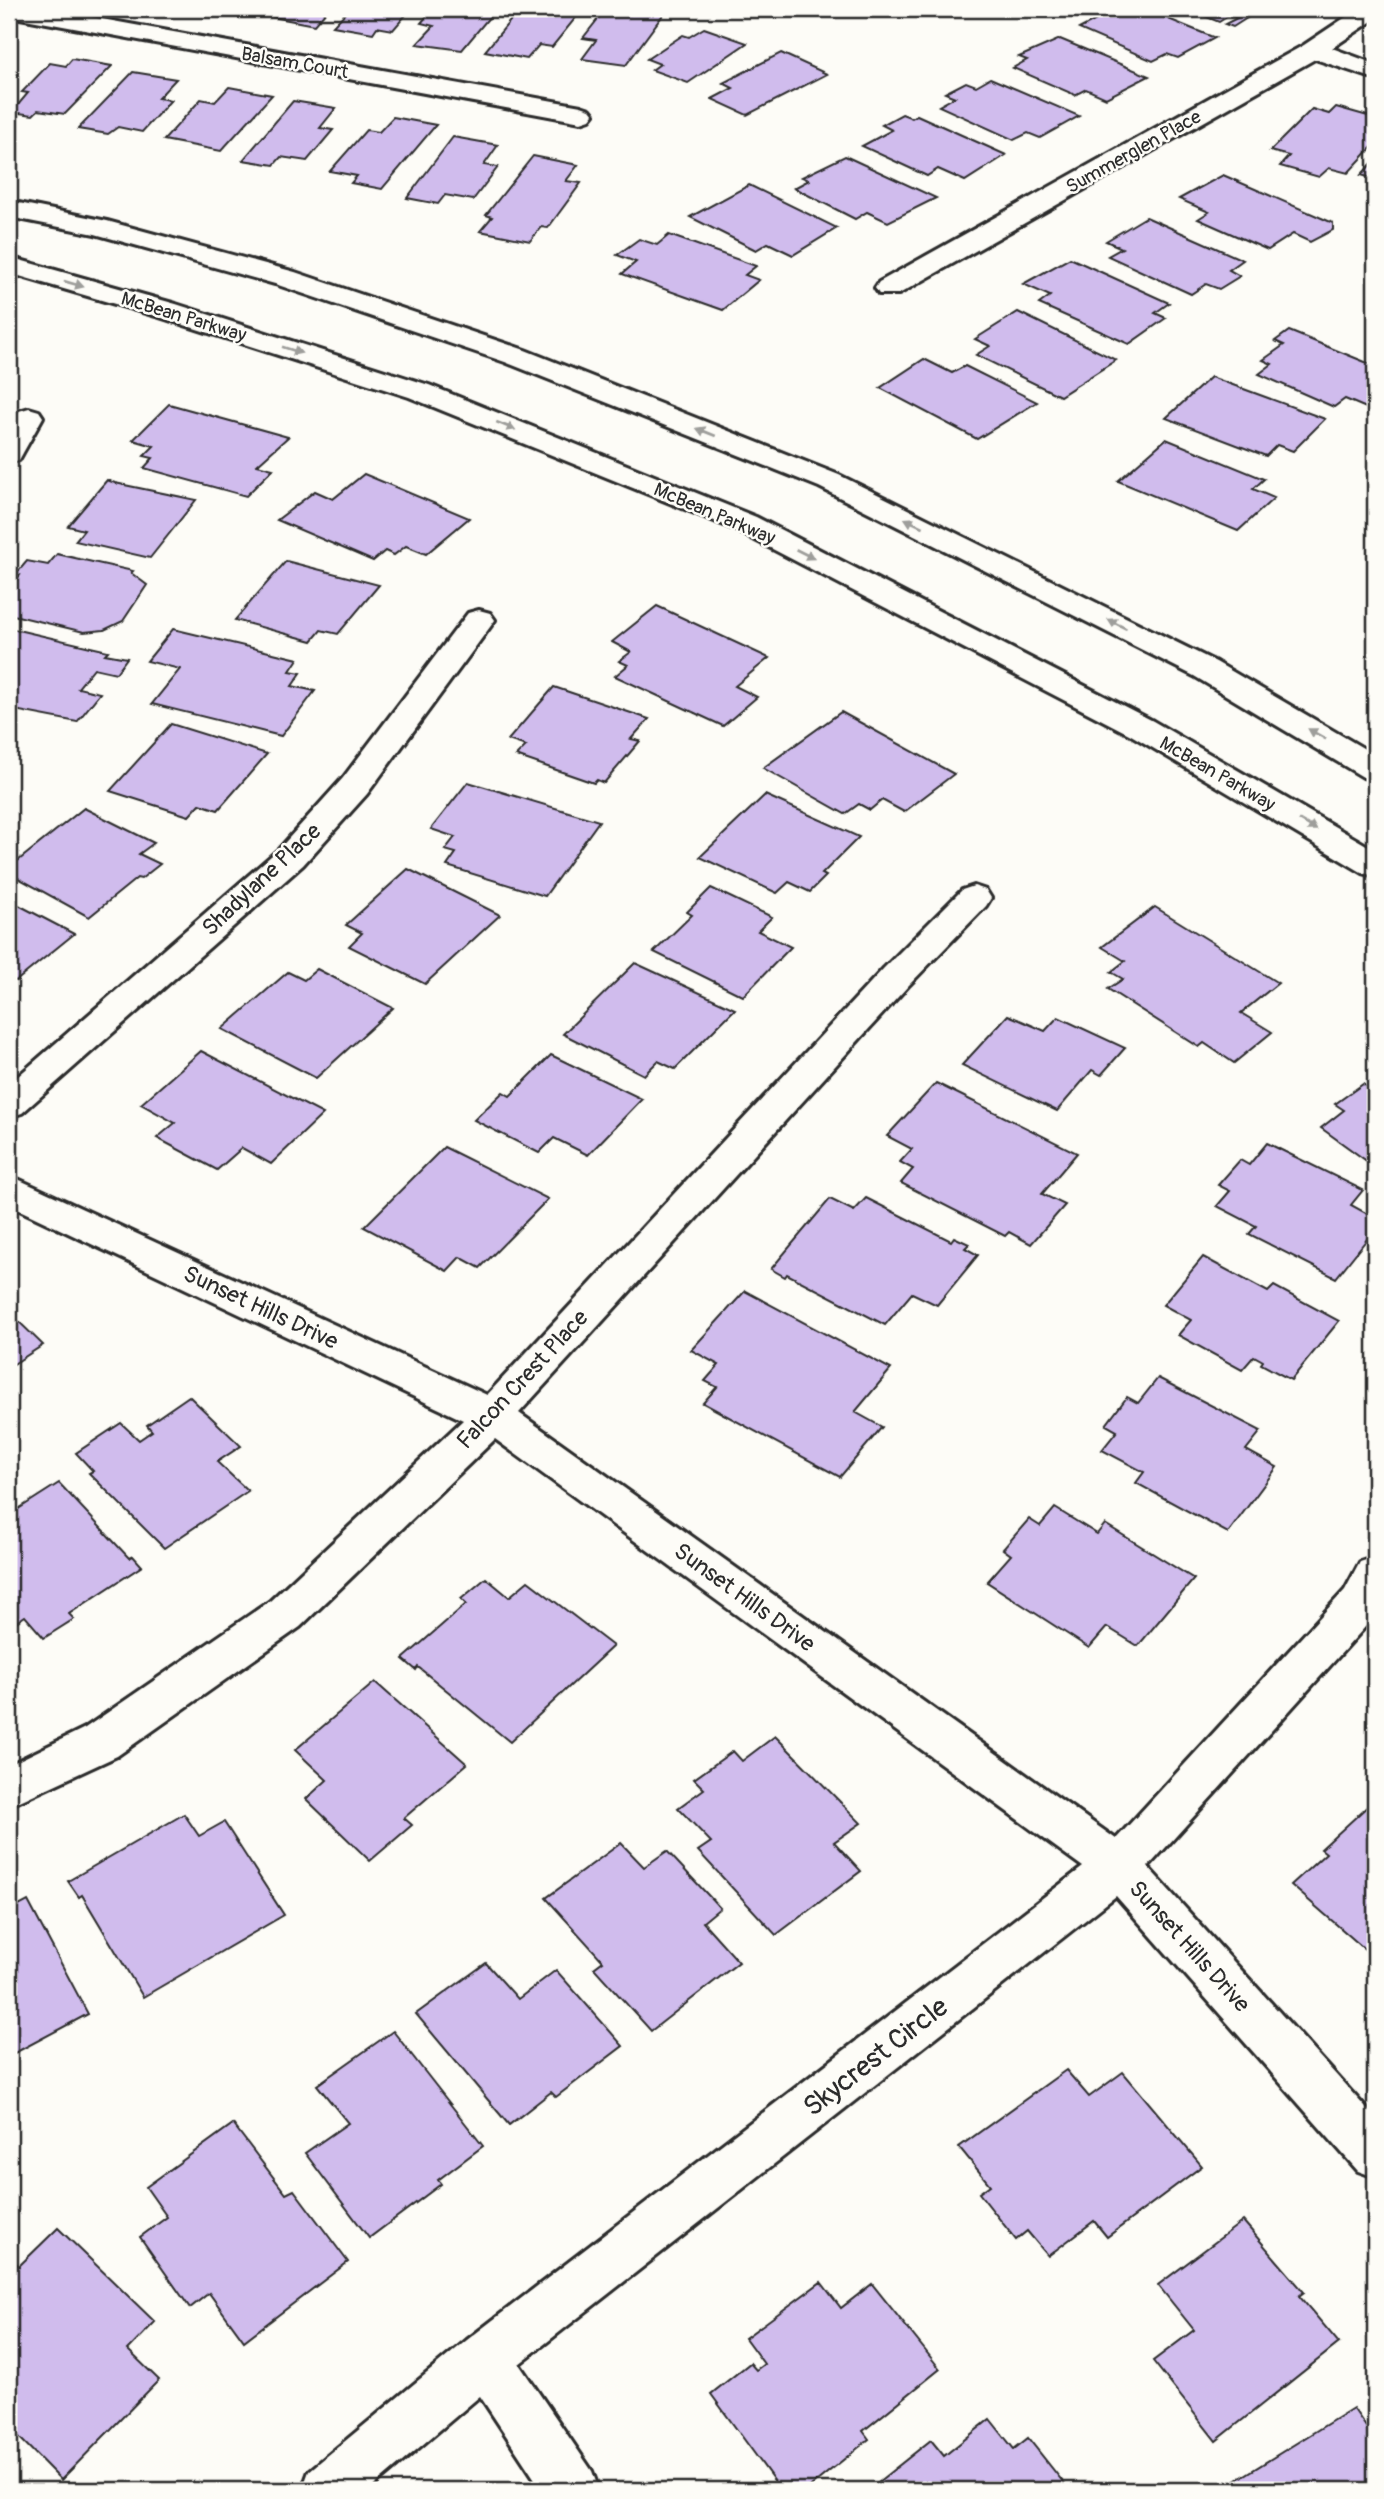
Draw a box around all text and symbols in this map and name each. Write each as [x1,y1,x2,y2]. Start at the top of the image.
street label: Balsam Court [239,42,351,84]
street label: Summerglen Place [1062,105,1206,199]
one-way arrow [64,279,85,289]
street label: McBean Parkway [118,287,249,347]
one-way arrow [282,345,303,356]
one-way arrow [496,421,517,432]
one-way arrow [695,426,716,437]
street label: McBean Parkway [650,478,779,550]
one-way arrow [904,517,924,528]
one-way arrow [795,548,815,559]
one-way arrow [1107,619,1127,631]
one-way arrow [1307,728,1327,740]
street label: McBean Parkway [1155,731,1280,817]
street label: Shadylane Place [196,816,328,942]
one-way arrow [1298,819,1317,831]
street label: Sunset Hills Drive [179,1259,343,1356]
street label: Falcon Crest Place [450,1303,595,1455]
street label: Sunset Hills Drive [668,1536,821,1659]
street label: Sunset Hills Drive [1123,1874,1257,2019]
street label: Skycrest Circle [796,1990,956,2125]

